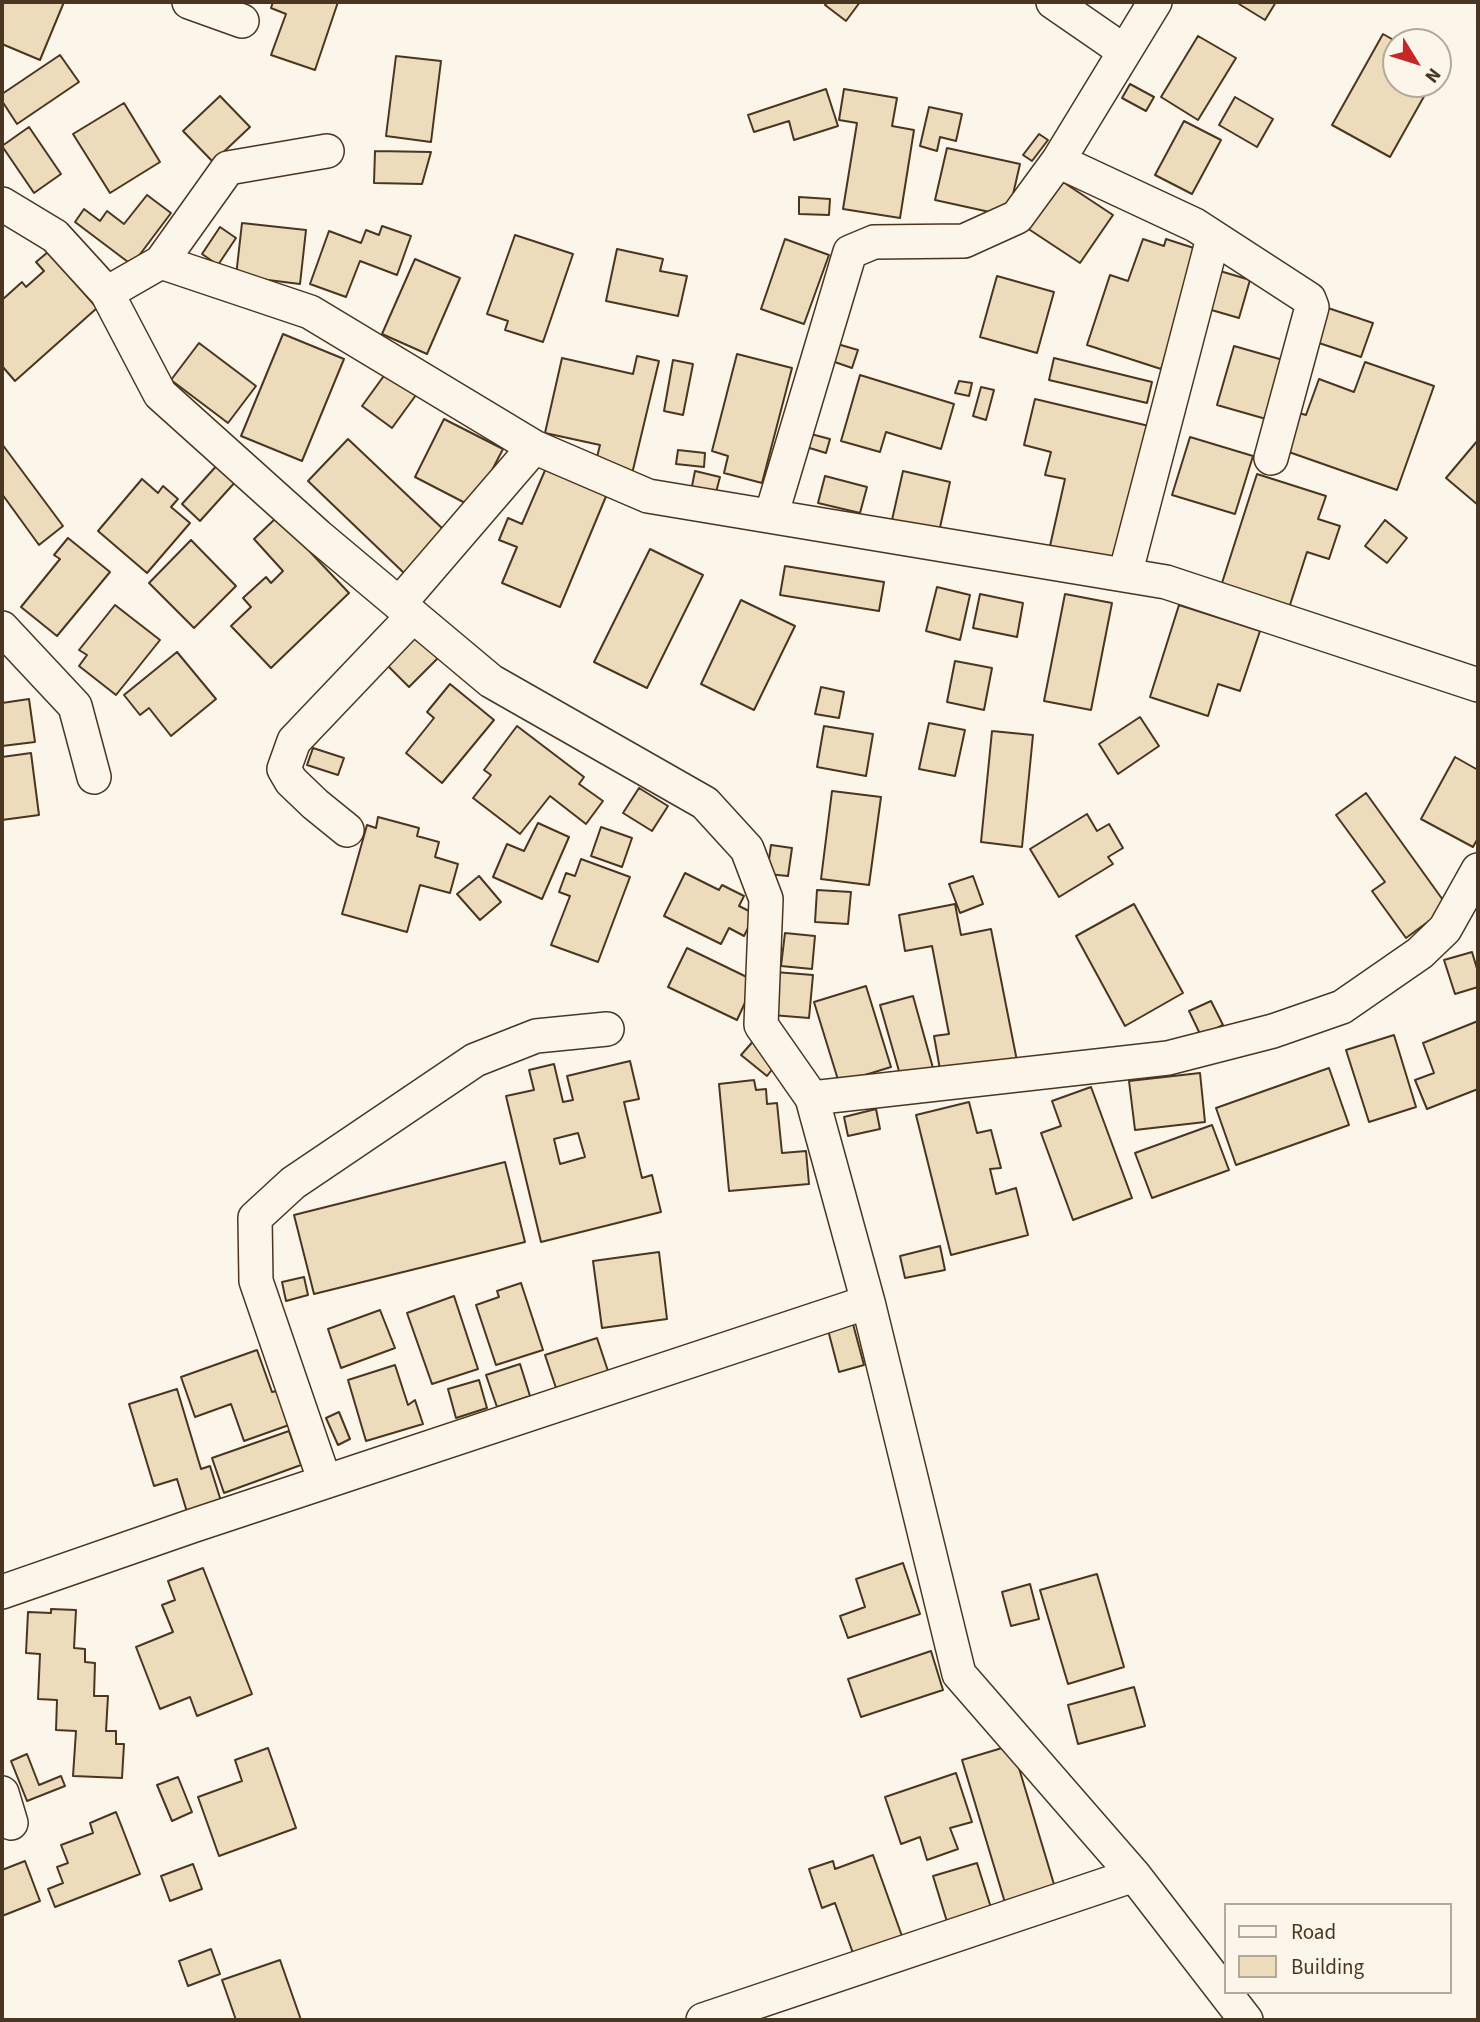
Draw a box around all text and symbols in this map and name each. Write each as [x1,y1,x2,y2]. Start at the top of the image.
north arrow [1382,28,1452,98]
text: N [1418,62,1447,88]
legend [1224,1903,1452,1994]
text: Road [1291,1917,1336,1947]
text: Building [1291,1952,1364,1982]

